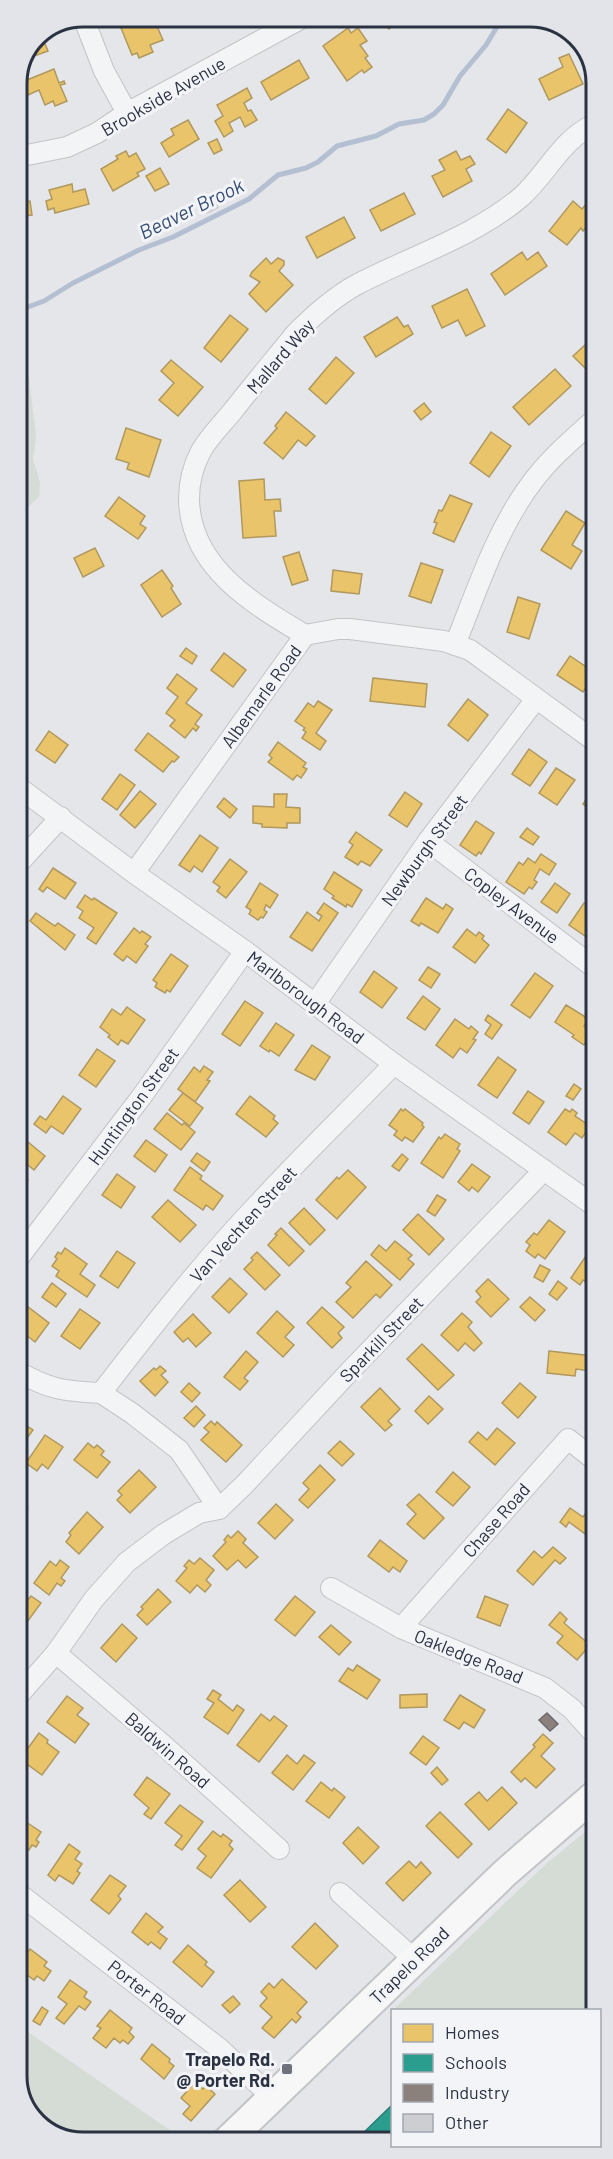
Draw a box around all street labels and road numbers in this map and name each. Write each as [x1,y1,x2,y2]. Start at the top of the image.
street label: Brookside Avenue [97,52,229,140]
street label: Mallard Way [242,314,318,398]
street label: Albemarle Road [216,640,306,752]
street label: Newburgh Street [376,790,472,910]
street label: Copley Avenue [460,862,564,948]
street label: Marlborough Road [243,946,369,1048]
street label: Huntington Street [83,1043,183,1169]
street label: Van Vechten Street [185,1161,301,1287]
street label: Sparkill Street [335,1291,427,1387]
street label: Chase Road [458,1478,534,1562]
street label: Oakledge Road [411,1624,527,1688]
street label: Baldwin Road [121,1707,215,1793]
street label: Trapelo Road [365,1922,453,2008]
street label: Porter Road [104,1955,190,2029]

